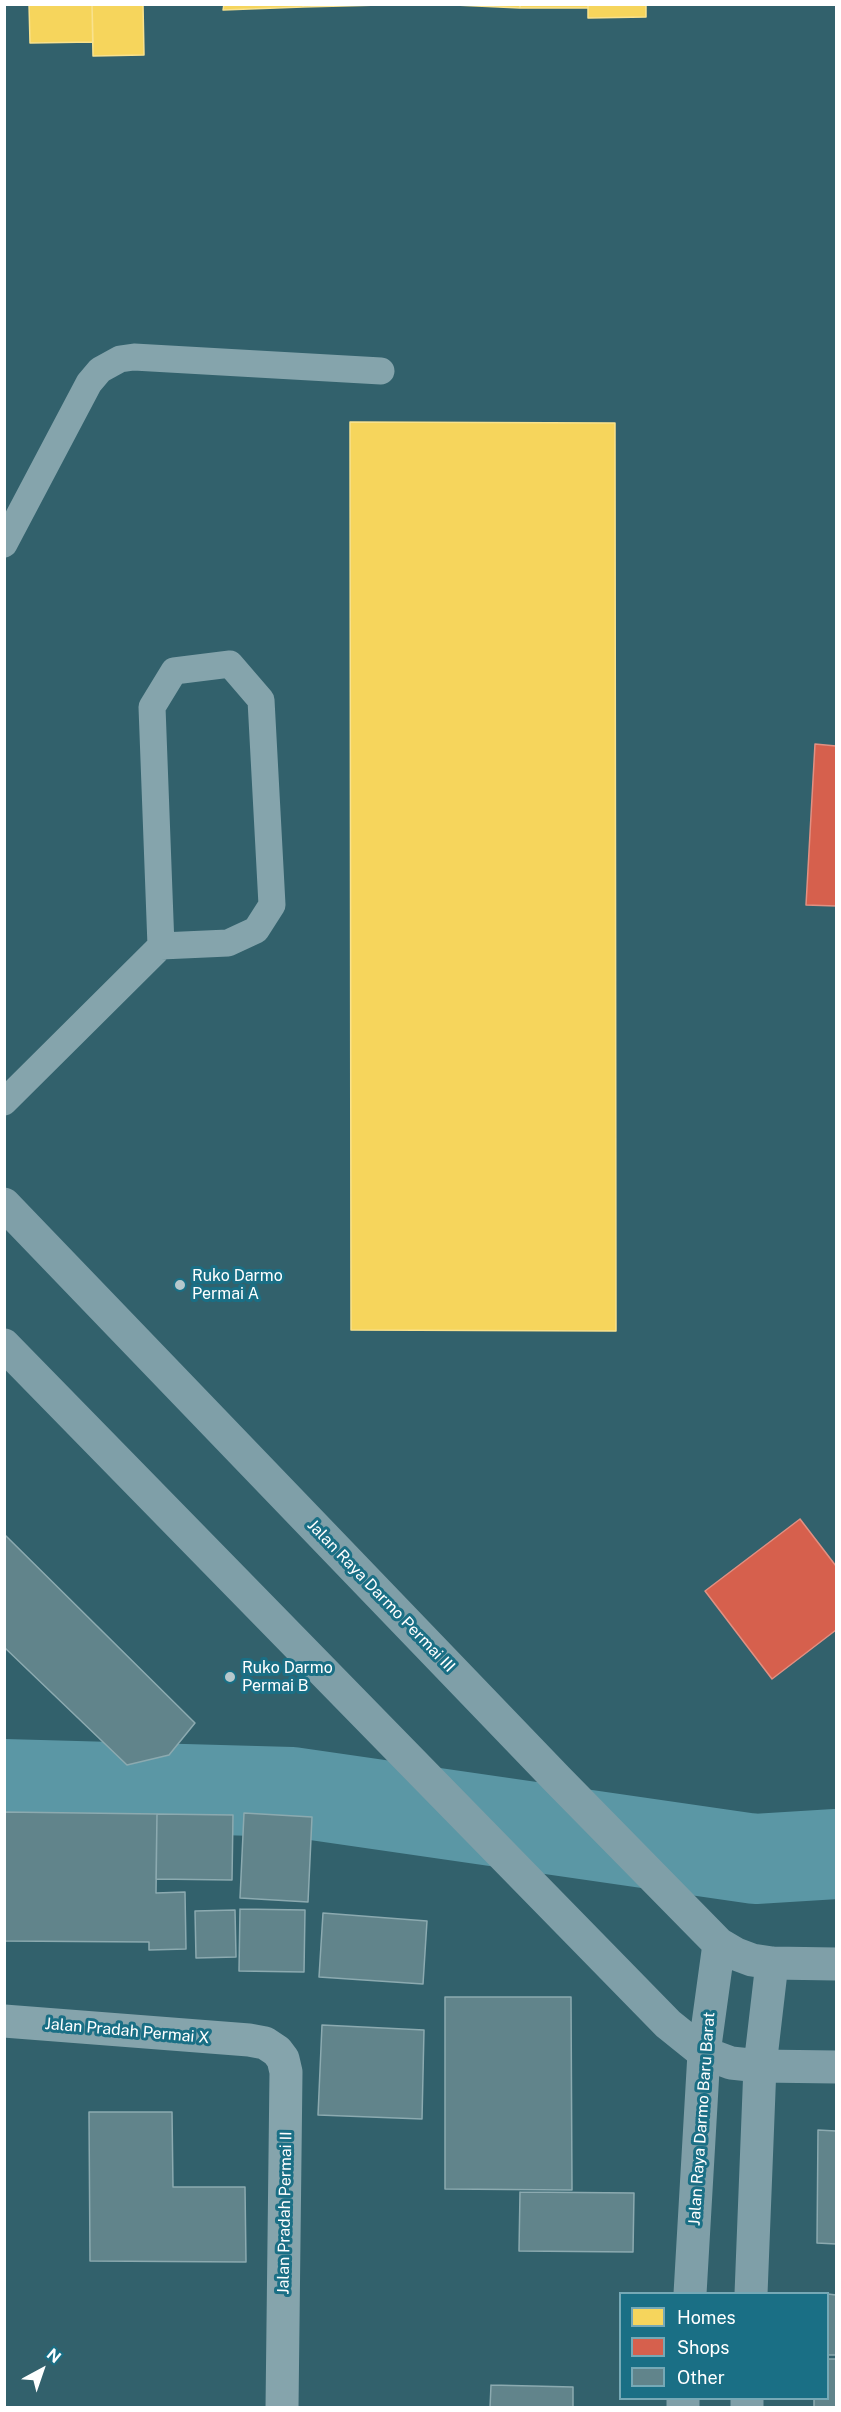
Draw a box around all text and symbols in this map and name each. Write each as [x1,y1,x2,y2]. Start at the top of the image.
place label: Ruko Darmo Permai A [192,1266,283,1304]
marker: Ruko Darmo Permai A [173,1278,187,1292]
street label: Jalan Raya Darmo Permai III [303,1516,459,1676]
place label: Ruko Darmo Permai B [242,1658,333,1696]
marker: Ruko Darmo Permai B [223,1670,237,1684]
street label: Jalan Raya Darmo Baru Barat [685,2011,719,2227]
street label: Jalan Pradah Permai X [44,2014,210,2048]
street label: Jalan Pradah Permai II [274,2131,296,2295]
legend [619,2292,829,2400]
text: Homes [677,2307,736,2328]
text: Shops [677,2337,729,2358]
north arrow [12,2340,72,2400]
text: N [43,2345,65,2367]
text: Other [677,2367,725,2388]

